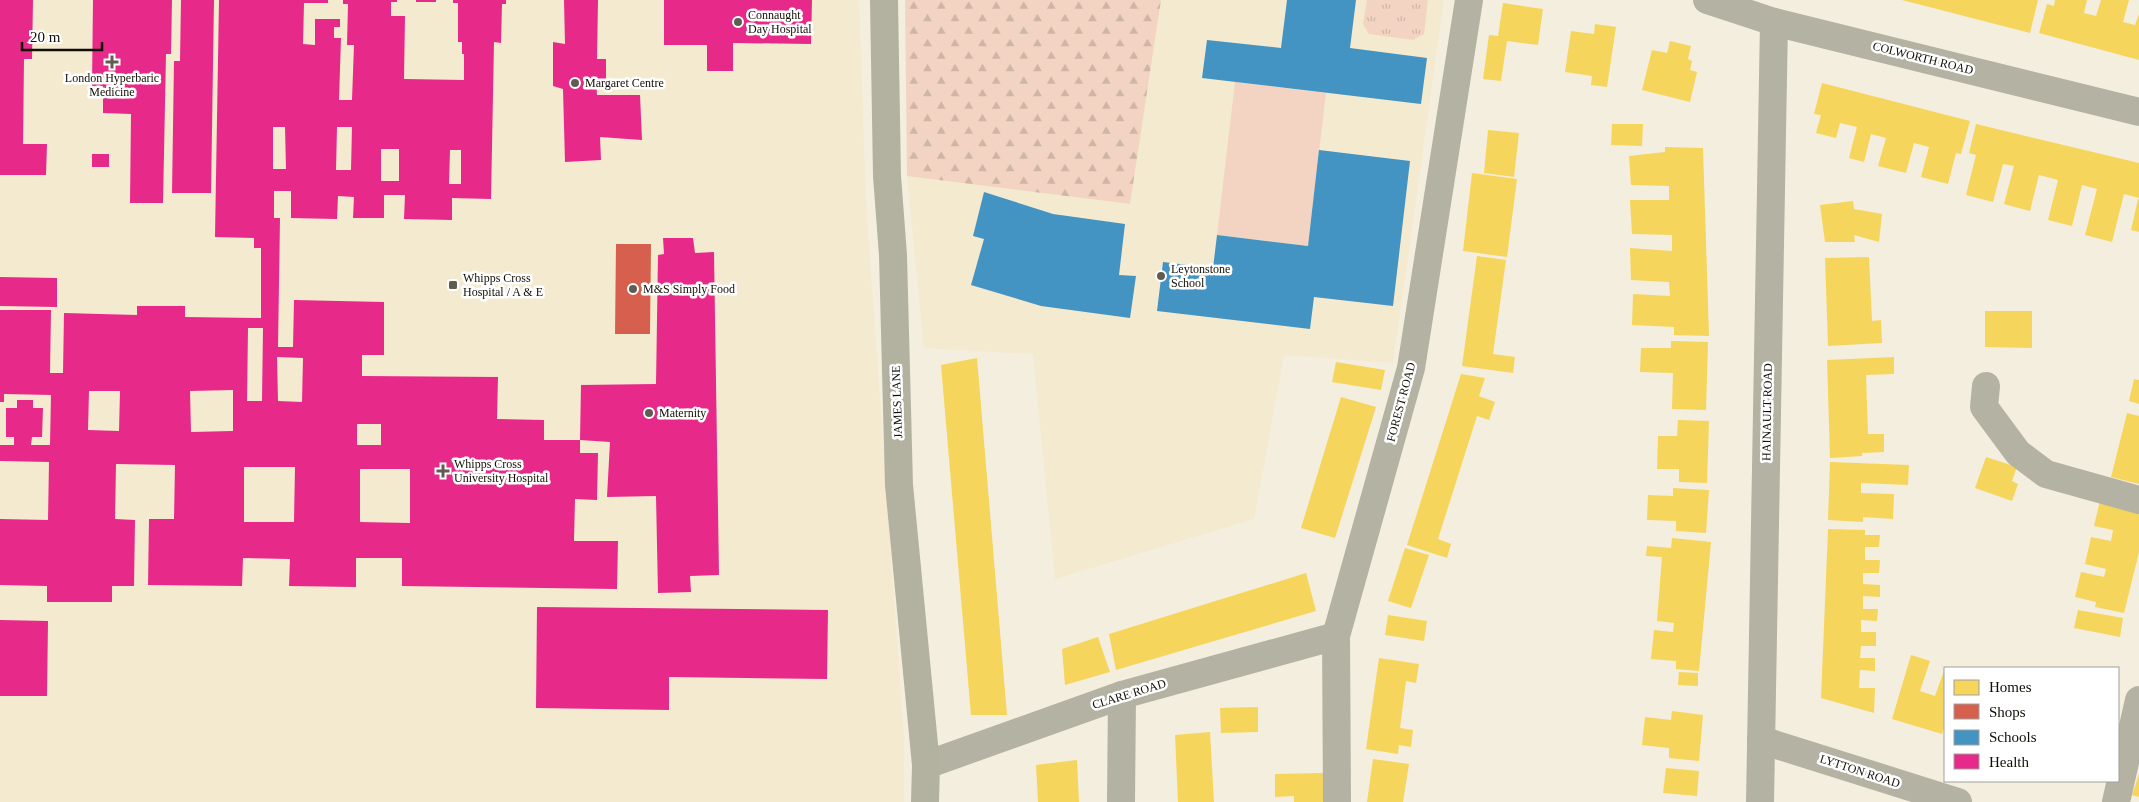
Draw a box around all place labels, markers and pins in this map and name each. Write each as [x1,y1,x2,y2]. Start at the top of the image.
place label: Connaught Day Hospital [748,8,812,36]
marker: Connaught Day Hospital [732,16,744,28]
marker: London Hyperbaric Medicine [105,55,119,69]
place label: London Hyperbaric Medicine [65,71,159,99]
place label: Margaret Centre [585,76,664,90]
marker: Margaret Centre [569,77,581,89]
place label: Leytonstone School [1171,262,1230,290]
marker: Leytonstone School [1155,270,1167,282]
place label: Whipps Cross Hospital / A & E [463,271,543,299]
marker: Whipps Cross Hospital / A & E [447,279,459,291]
place label: M&S Simply Food [643,282,735,296]
marker: M&S Simply Food [627,283,639,295]
place label: Maternity [659,406,706,420]
marker: Maternity [643,407,655,419]
place label: Whipps Cross University Hospital [454,457,549,485]
marker: Whipps Cross University Hospital [436,464,450,478]

